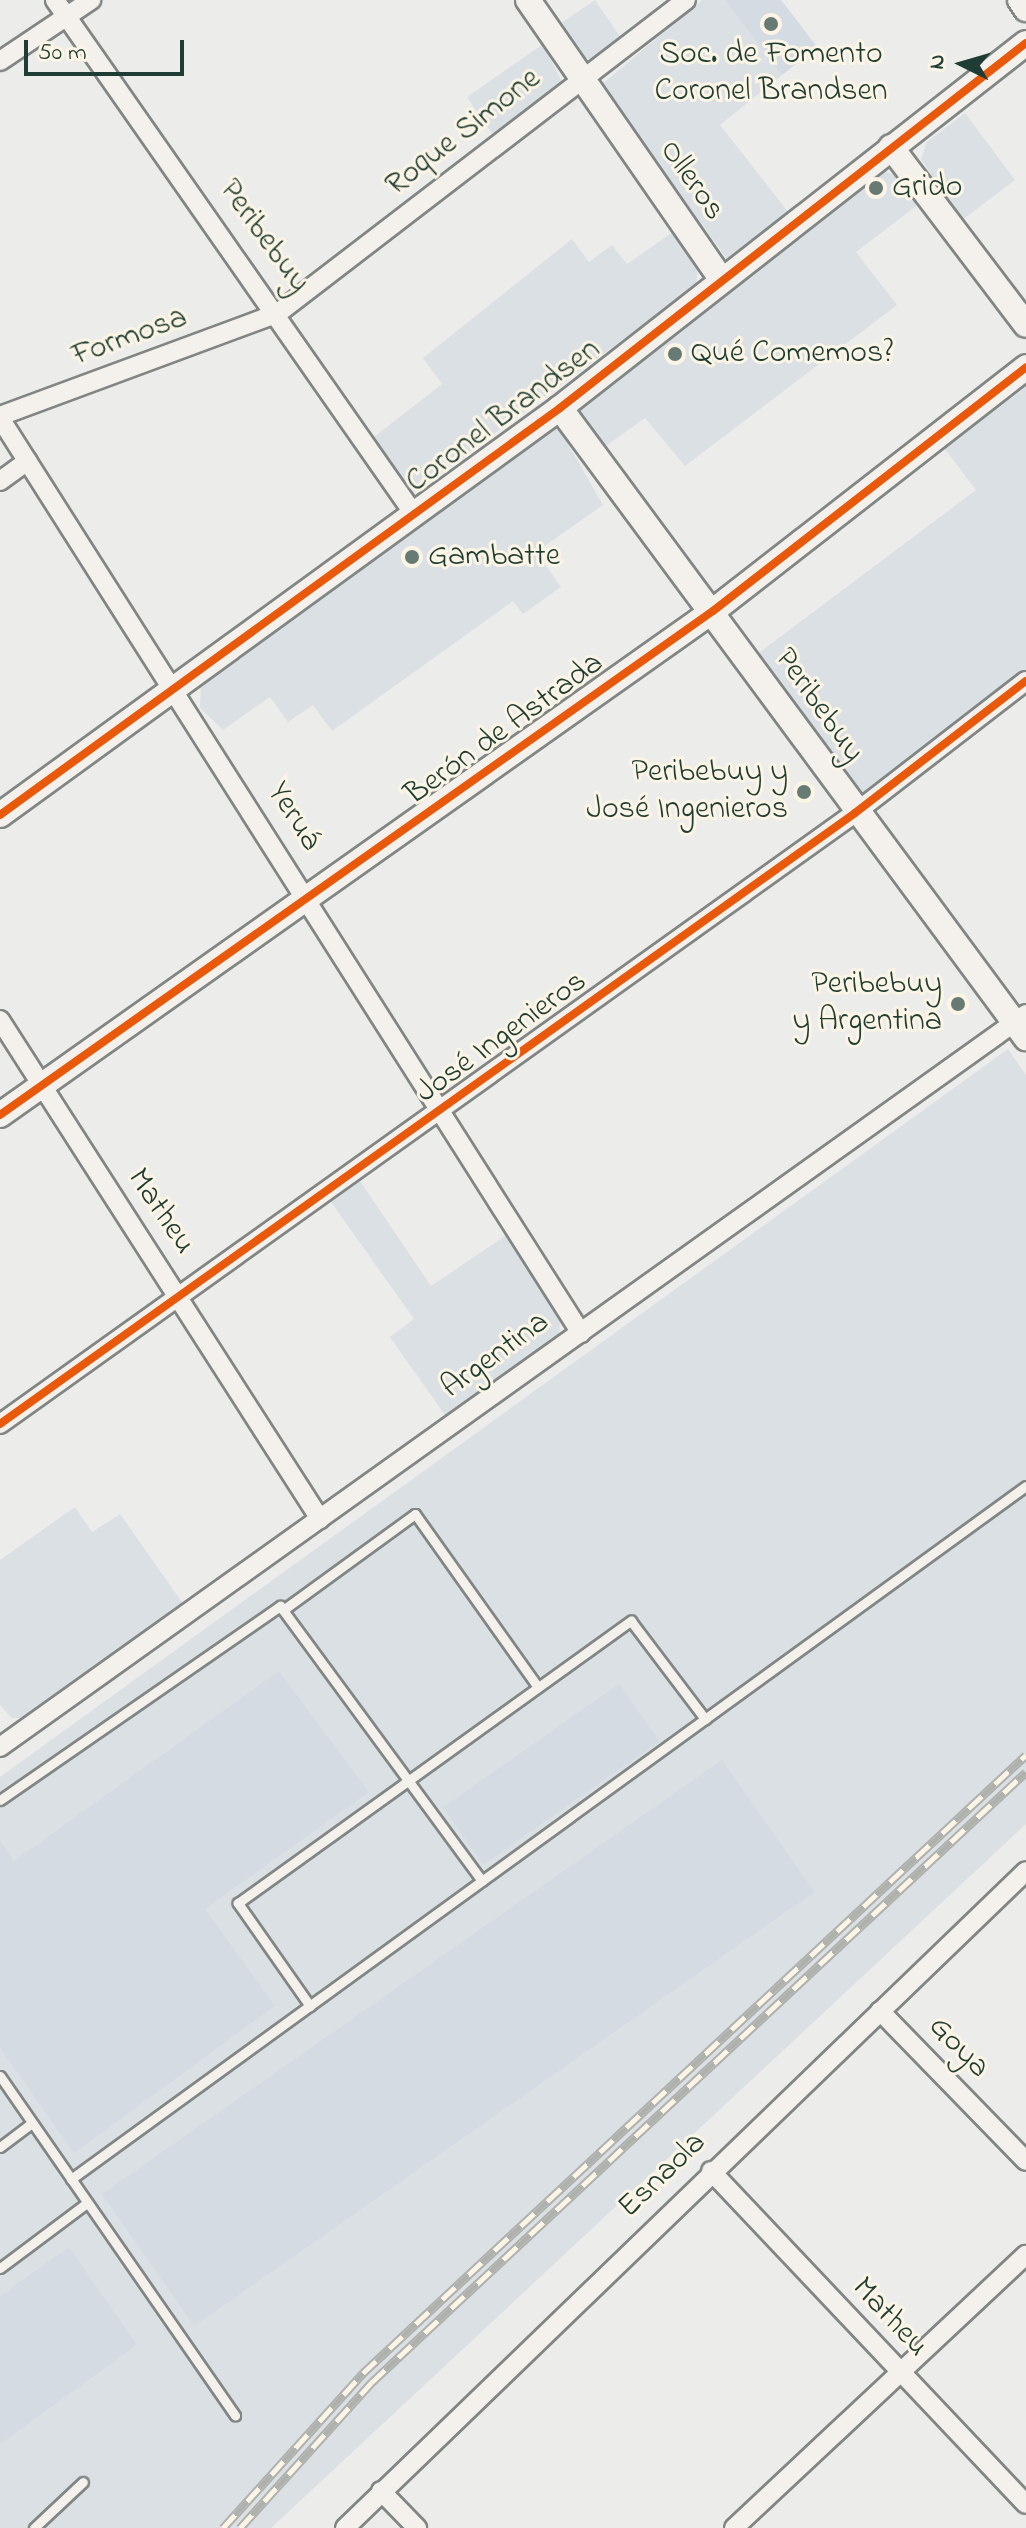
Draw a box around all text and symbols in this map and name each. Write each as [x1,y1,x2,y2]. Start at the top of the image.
marker: Soc. de Fomento Coronel Brandsen [762,15,780,33]
scale bar [28,24,188,74]
north arrow [922,24,1002,104]
text: 50 m [38,36,87,71]
place label: Soc. de Fomento Coronel Brandsen [654,37,888,112]
text: N [922,53,955,71]
street label: Roque Simone [379,61,549,205]
street label: Olleros [650,134,732,228]
place label: Grido [892,169,962,207]
street label: Peribebuy [209,173,317,301]
marker: Grido [867,179,885,197]
street label: Formosa [67,300,193,376]
street label: Coronel Brandsen [399,332,609,502]
place label: Qué Comemos? [691,335,893,373]
marker: Qué Comemos? [666,345,684,363]
place label: Gambatte [428,538,560,576]
marker: Gambatte [403,548,421,566]
street label: Peribebuy [765,641,871,771]
street label: Berón de Astrada [398,645,612,815]
place label: Peribebuy y José Ingenieros [586,755,788,830]
street label: Yeruá [257,776,329,858]
marker: Peribebuy y José Ingenieros [795,783,813,801]
street label: José Ingenieros [409,963,595,1113]
place label: Peribebuy y Argentina [792,967,942,1042]
marker: Peribebuy y Argentina [949,995,967,1013]
street label: Matheu [117,1162,203,1262]
street label: Argentina [435,1304,557,1408]
street label: Goya [919,2009,997,2087]
street label: Esnaola [611,2125,715,2227]
street label: Matheu [842,2270,936,2366]

